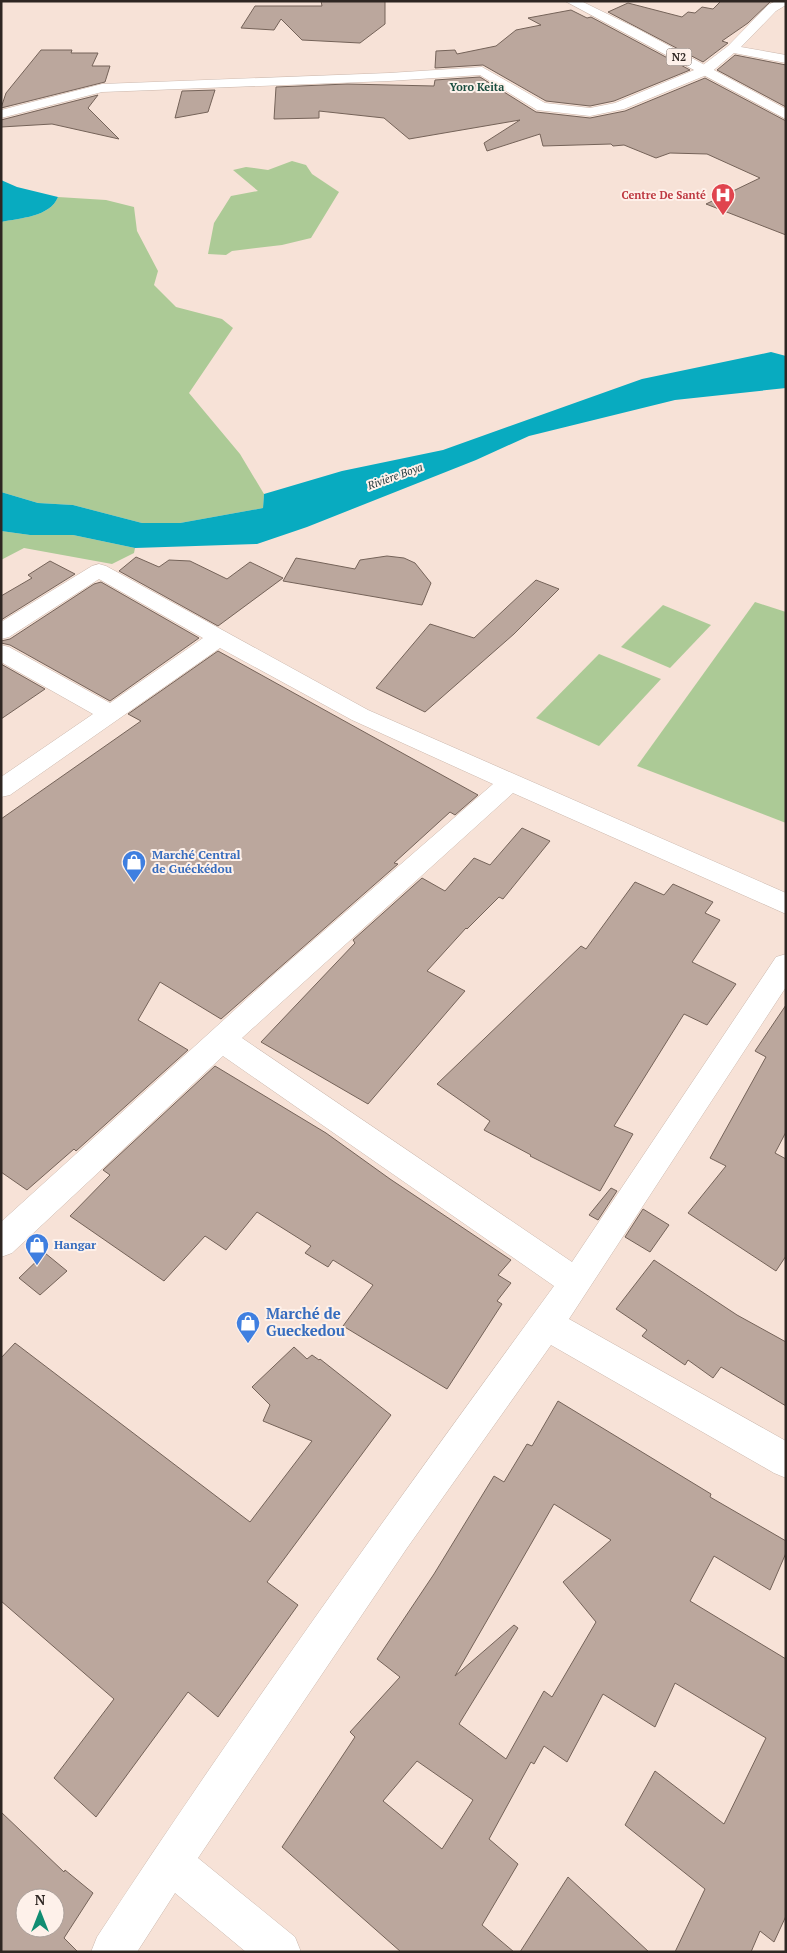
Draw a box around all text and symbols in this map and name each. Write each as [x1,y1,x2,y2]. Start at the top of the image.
road number: N2 [666,48,692,66]
district label: Yoro Keita [450,80,504,94]
hospital icon: Centre De Santé [710,182,736,216]
place label: Centre De Santé [621,188,706,202]
water label: Rivière Boya [364,459,425,493]
place label: Marché Central de Guéckédou [152,847,241,876]
shop icon: Marché Central de Guéckédou [121,849,147,883]
shop icon: Hangar [24,1232,50,1266]
place label: Hangar [54,1237,97,1252]
place label: Marché de Gueckedou [266,1303,346,1340]
shop icon: Marché de Gueckedou [235,1310,261,1344]
north arrow [15,1888,65,1938]
text: N [35,1890,46,1909]

